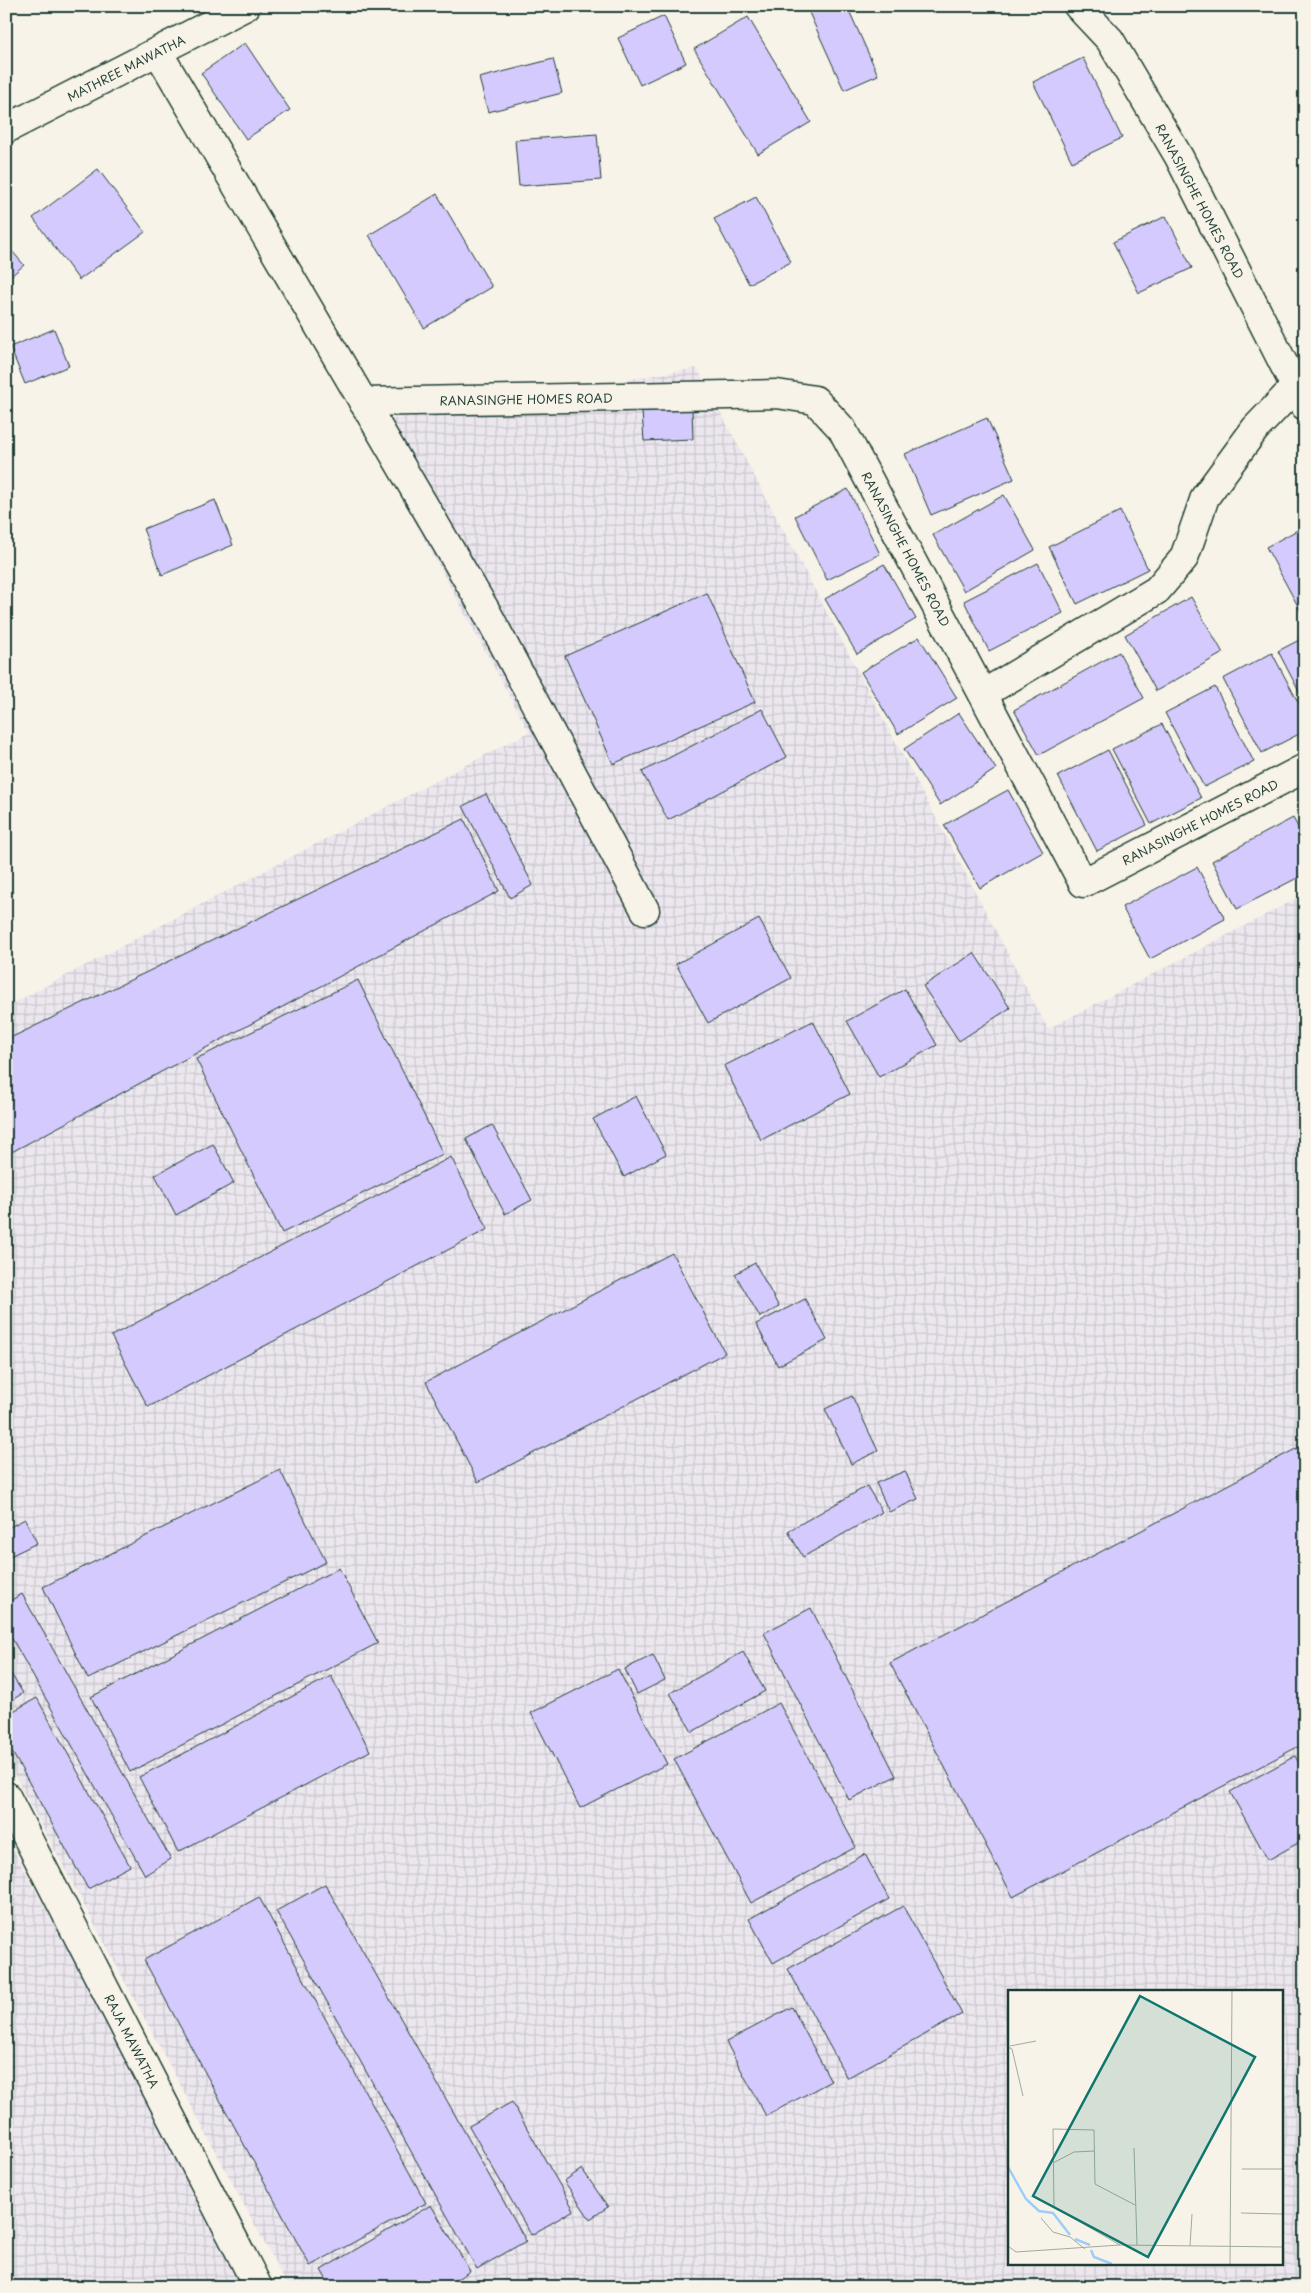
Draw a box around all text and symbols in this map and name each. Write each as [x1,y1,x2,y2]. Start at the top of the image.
street label: MATHREE MAWATHA [64,30,188,106]
street label: RANASINGHE HOMES ROAD [1151,120,1249,282]
street label: RANASINGHE HOMES ROAD [439,388,613,410]
street label: RANASINGHE HOMES ROAD [857,468,955,630]
street label: RANASINGHE HOMES ROAD [1119,775,1281,869]
inset map [1008,1990,1284,2266]
street label: RAJA MAWATHA [101,1991,163,2091]

